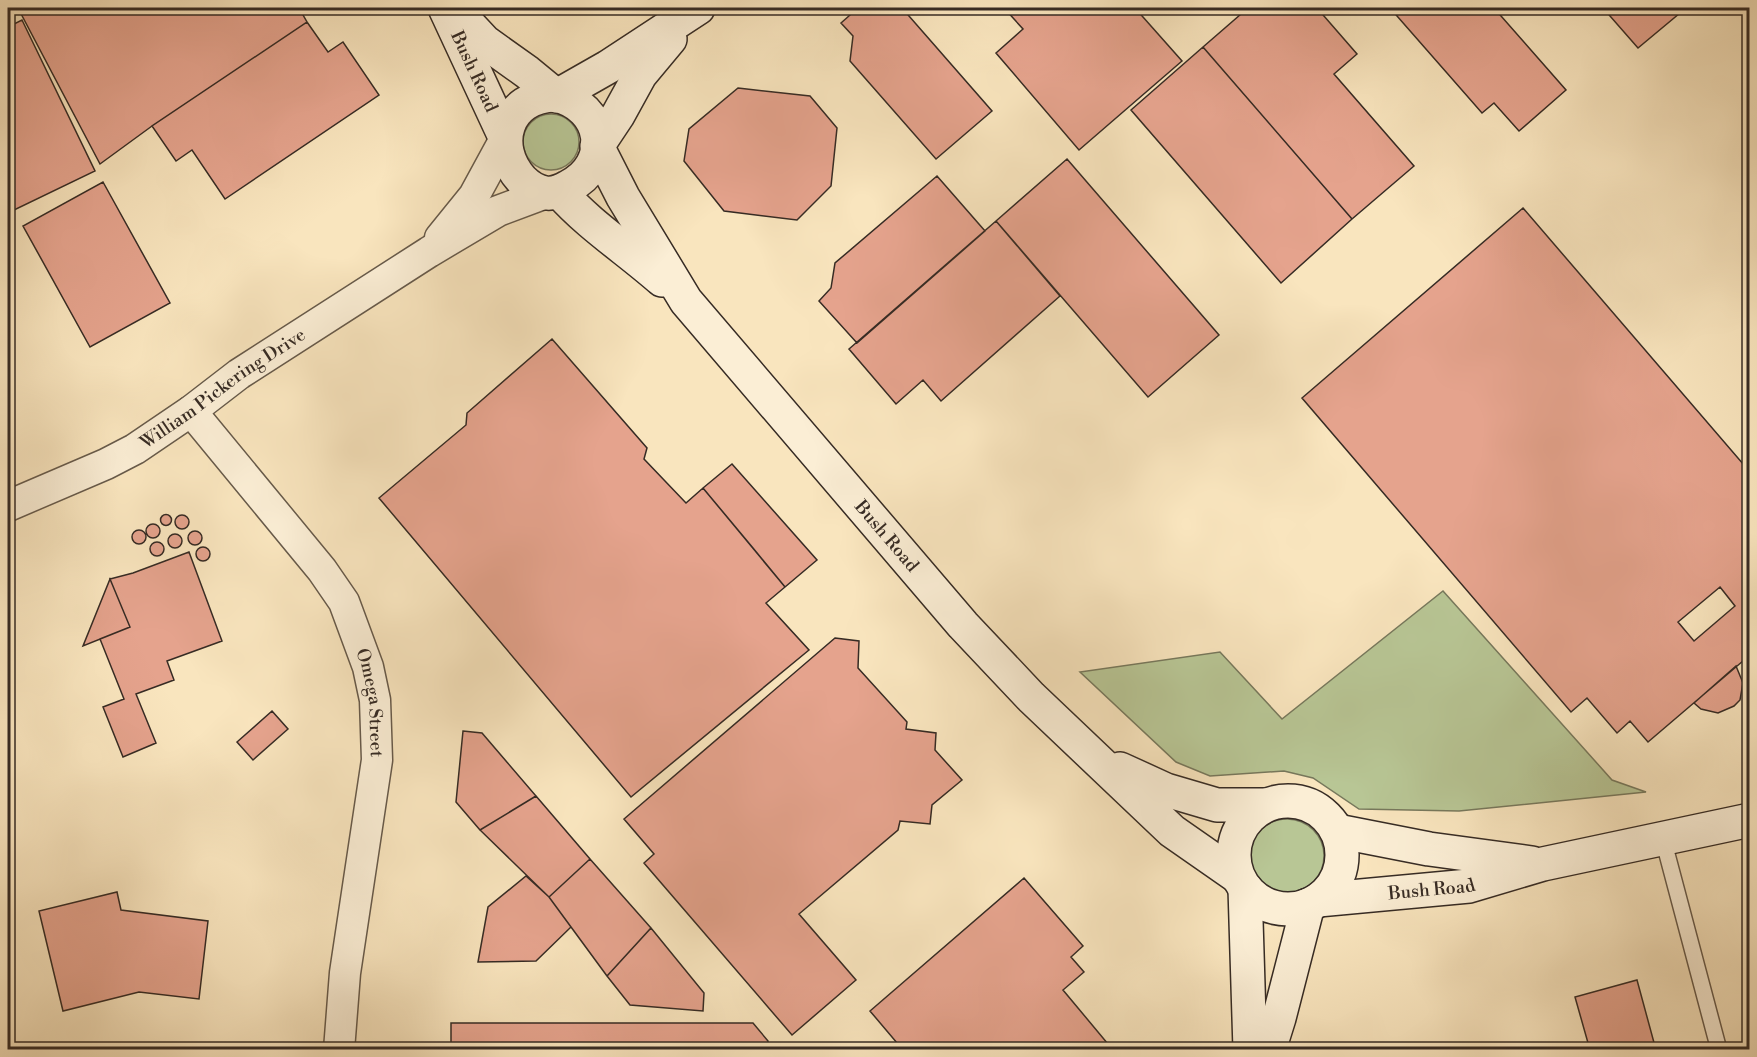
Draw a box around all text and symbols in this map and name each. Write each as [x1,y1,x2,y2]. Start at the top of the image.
street label: Bush Road [445,26,503,117]
street label: William Pickering Drive [135,323,310,455]
street label: Bush Road [849,495,924,577]
street label: Omega Street [350,645,388,758]
street label: Bush Road [1386,874,1479,906]

